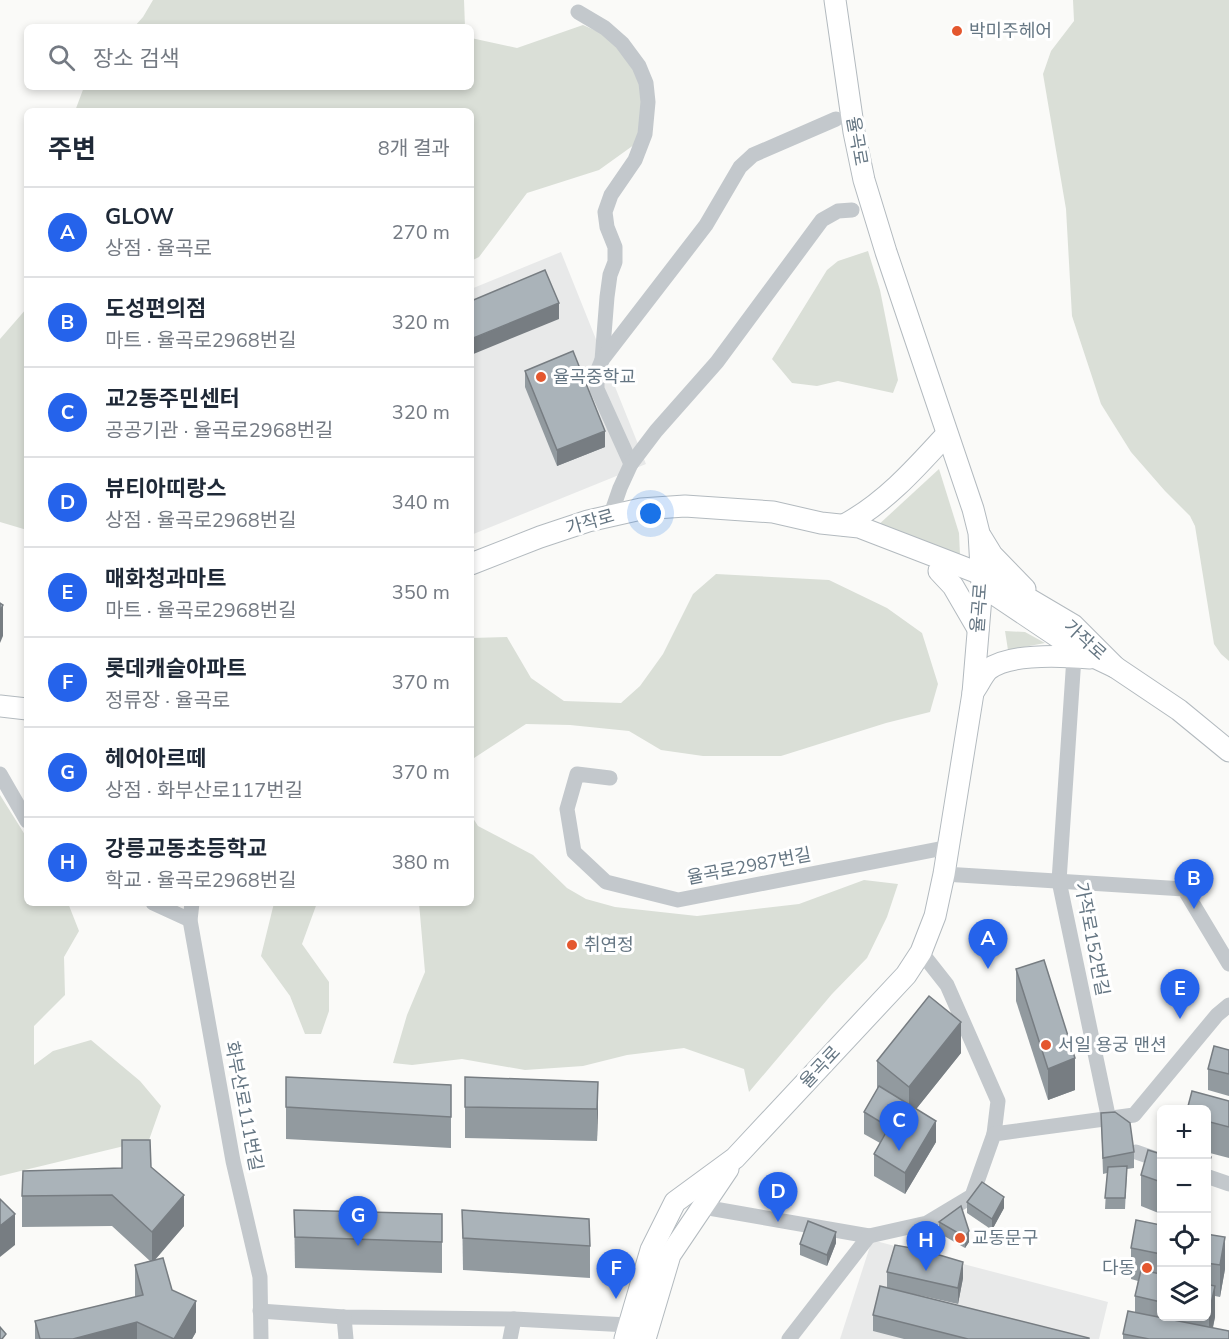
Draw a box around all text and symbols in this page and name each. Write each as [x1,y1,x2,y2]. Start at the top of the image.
place label: 박미주헤어 [969,19,1052,43]
search box [24,24,474,90]
marker: 박미주헤어 [950,24,964,38]
icon: search [45,41,78,74]
text: 장소 검색 [93,44,180,74]
street label: 율곡로 [841,114,873,168]
text: 주변 [48,132,96,167]
text: 8개 결과 [378,135,450,162]
text: GLOW [105,202,174,232]
text: A [60,219,75,246]
text: 270 m [392,219,450,246]
text: 상점 · 율곡로 [105,235,212,262]
text: 도성편의점 [105,294,206,324]
text: B [61,309,74,336]
text: 320 m [392,309,450,336]
text: 마트 · 율곡로2968번길 [105,327,297,354]
place label: 율곡중학교 [553,365,636,389]
marker: 율곡중학교 [534,370,548,384]
text: 교2동주민센터 [105,384,240,414]
text: C [61,399,74,426]
text: 320 m [392,399,450,426]
text: 공공기관 · 율곡로2968번길 [105,417,333,444]
text: 뷰티아띠랑스 [105,474,226,504]
text: D [60,489,75,516]
text: 340 m [392,489,450,516]
your location [636,499,665,528]
street label: 가작로 [563,504,617,540]
text: 상점 · 율곡로2968번길 [105,507,297,534]
text: 매화청과마트 [105,564,226,594]
text: E [62,579,73,606]
text: 350 m [392,579,450,606]
street label: 율곡로 [965,582,993,634]
text: 마트 · 율곡로2968번길 [105,597,297,624]
street label: 가작로 [1059,614,1111,666]
text: 롯데캐슬아파트 [105,654,247,684]
text: F [62,669,73,696]
text: 370 m [392,669,450,696]
text: 정류장 · 율곡로 [105,687,230,714]
text: 헤어아르떼 [105,744,206,774]
text: G [60,759,75,786]
text: 370 m [392,759,450,786]
text: 상점 · 화부산로117번길 [105,777,303,804]
text: 강릉교동초등학교 [105,834,267,864]
street label: 율곡로2987번길 [685,842,813,890]
text: H [60,849,75,876]
text: 380 m [392,849,450,876]
pin: B [1174,860,1214,909]
text: 학교 · 율곡로2968번길 [105,867,297,894]
street label: 가작로152번길 [1069,880,1115,998]
pin: A [968,920,1008,969]
place label: 취연정 [584,933,634,957]
marker: 취연정 [565,938,579,952]
pin: E [1160,970,1200,1019]
place label: 서일 용궁 맨션 [1058,1033,1167,1057]
marker: 서일 용궁 맨션 [1039,1038,1053,1052]
street label: 화부산로111번길 [220,1039,268,1173]
street label: 율곡로 [794,1041,846,1093]
pin: C [880,1102,918,1151]
map controls [1157,1105,1211,1321]
button: + [1157,1105,1211,1159]
button: − [1157,1159,1211,1213]
pin: D [758,1172,798,1222]
pin: G [338,1196,378,1246]
button: locate [1157,1213,1211,1267]
pin: H [906,1222,946,1271]
place label: 교동문구 [972,1226,1038,1250]
marker: 교동문구 [953,1231,967,1245]
pin: F [596,1250,636,1299]
place label: 다동 [1102,1256,1135,1280]
marker: 다동 [1140,1261,1154,1275]
button: layers [1157,1267,1211,1321]

